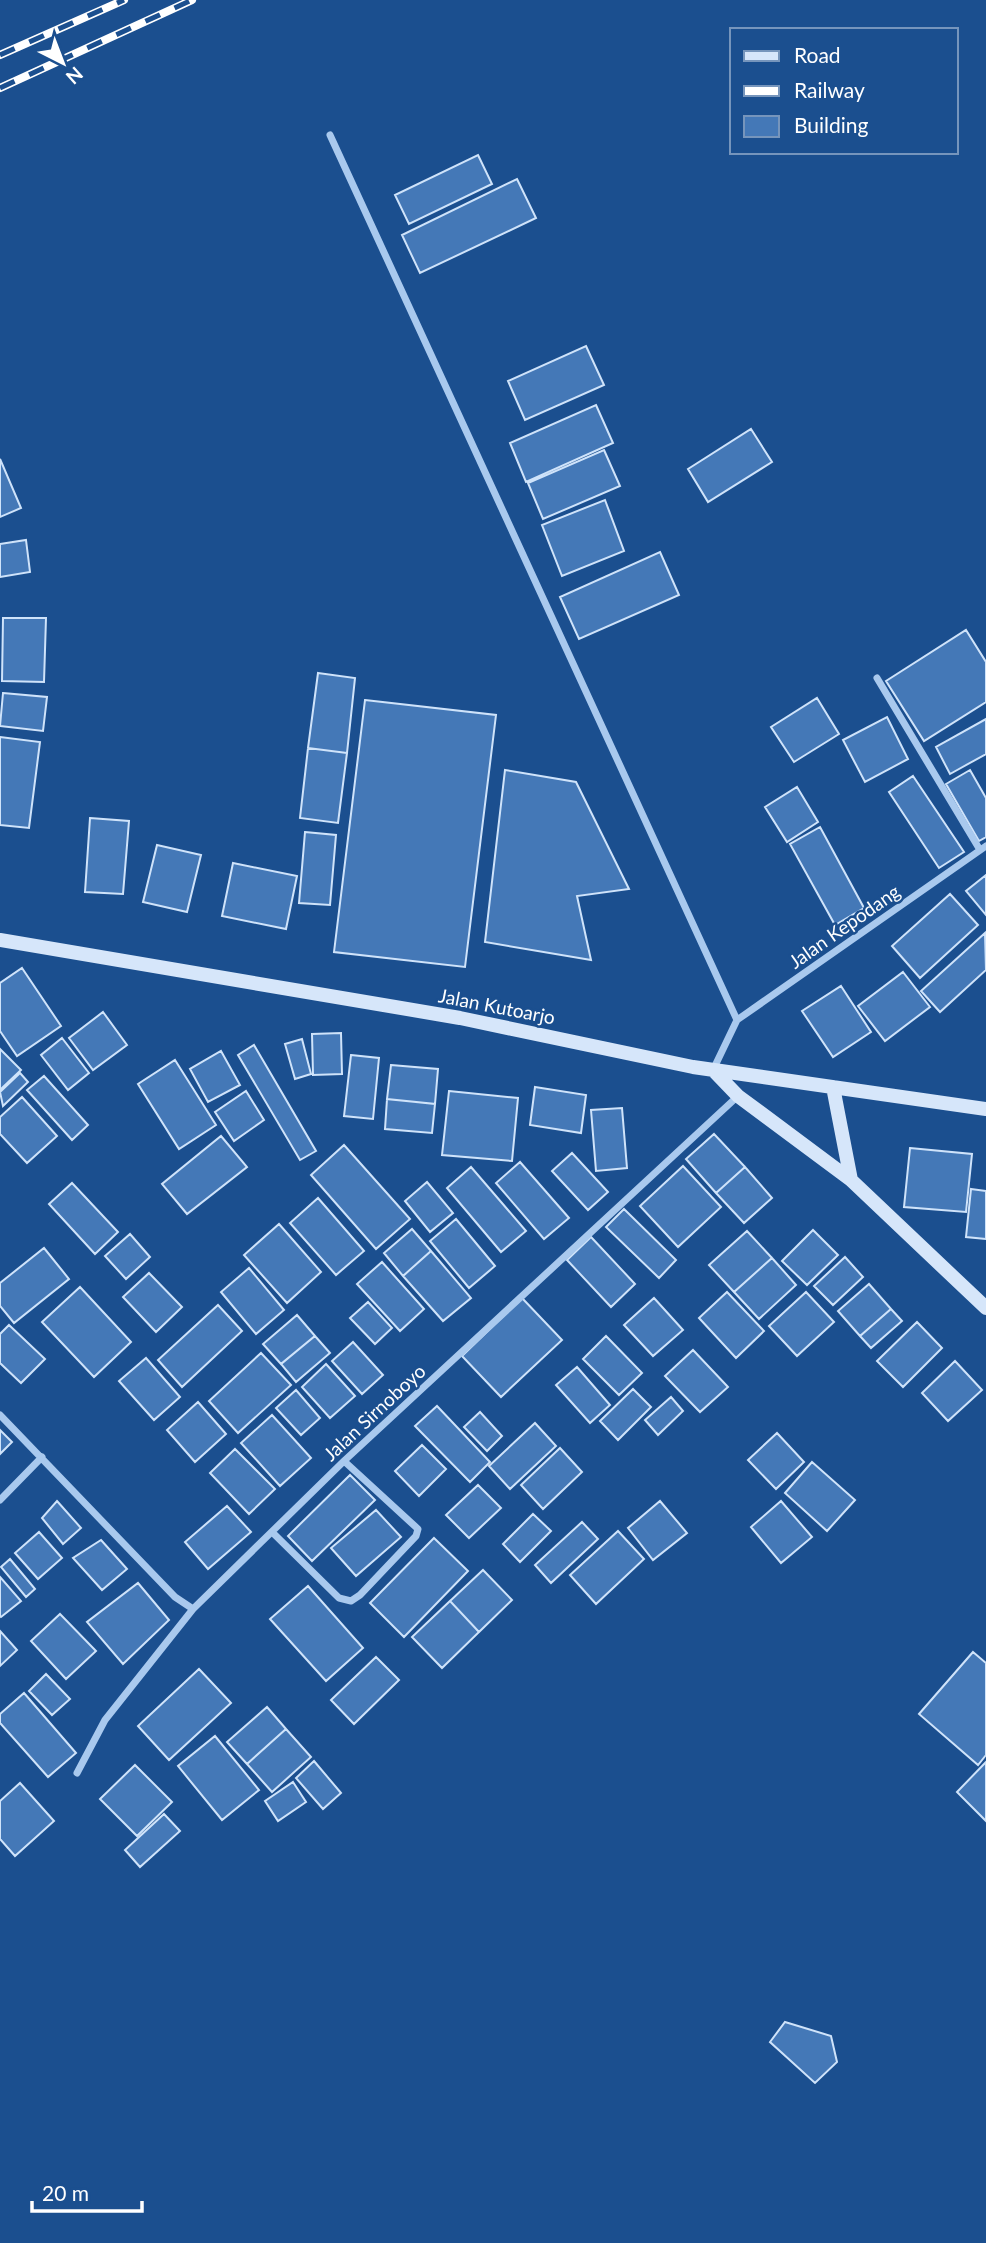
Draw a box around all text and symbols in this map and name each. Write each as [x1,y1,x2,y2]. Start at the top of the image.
north arrow [28,28,98,98]
legend [730,28,958,154]
text: Road [794,42,841,67]
text: N [62,63,88,89]
text: Railway [794,77,865,102]
text: Building [794,112,869,137]
street label: Jalan Kepodang [784,879,904,973]
street label: Jalan Kutoarjo [437,983,557,1029]
street label: Jalan Sirnoboyo [318,1359,430,1465]
scale bar [32,2170,142,2214]
text: 20 m [42,2180,89,2205]

